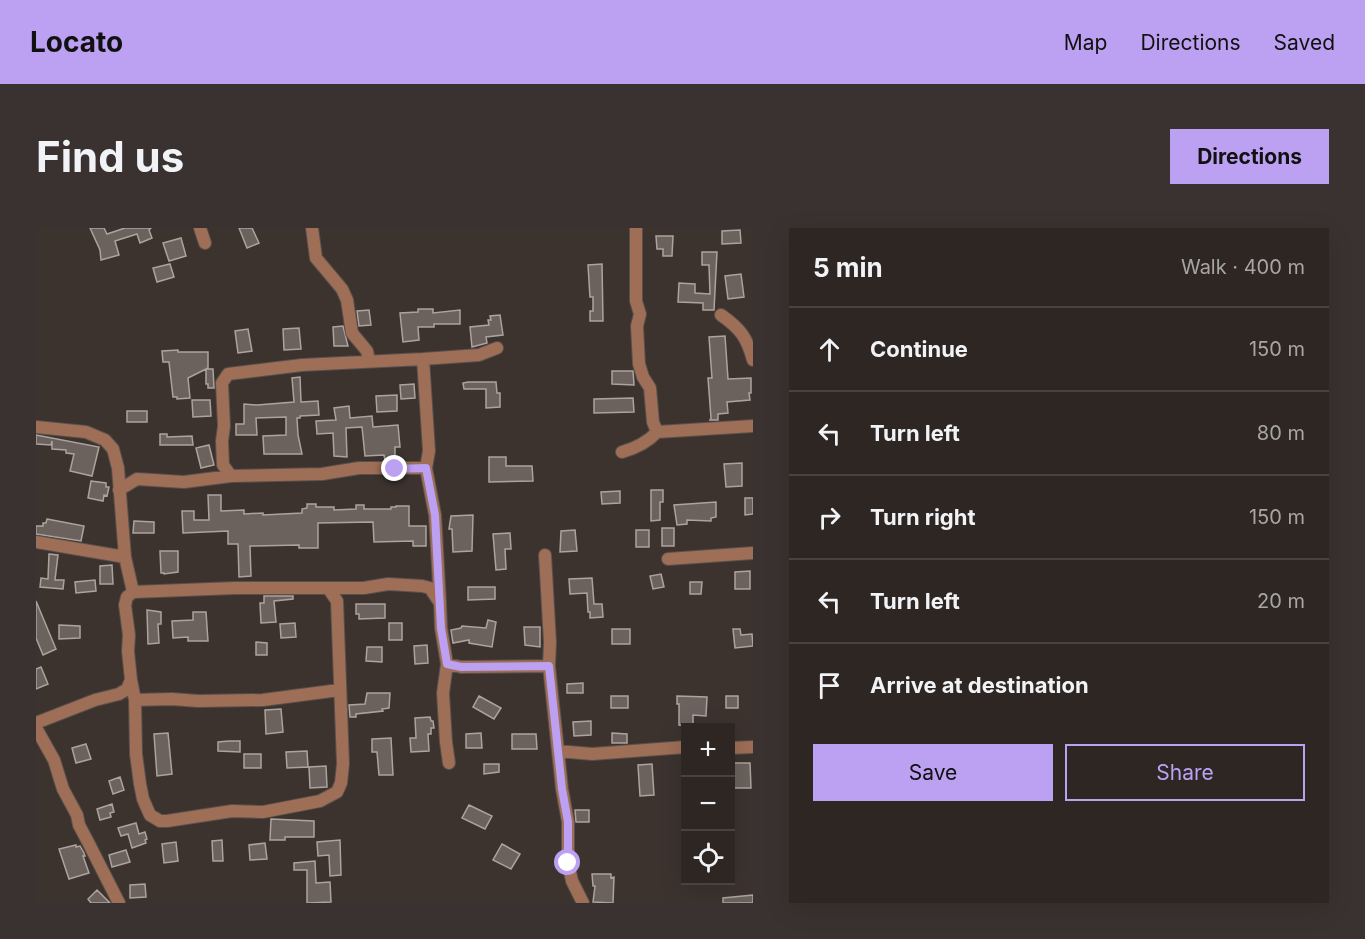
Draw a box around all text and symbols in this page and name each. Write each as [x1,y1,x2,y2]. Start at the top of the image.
text: Locato [30,25,123,59]
text: Map [1064,30,1107,55]
text: Directions [1140,30,1241,55]
text: Saved [1274,30,1335,55]
button: Directions [1170,129,1329,184]
text: Find us [36,131,184,182]
text: 5 min [813,252,883,283]
text: Walk · 400 m [1181,255,1305,279]
icon: ahead [813,333,846,366]
text: Continue [870,336,968,362]
text: 150 m [1249,337,1305,361]
icon: left [813,417,846,450]
text: Turn left [870,420,960,446]
text: 80 m [1257,421,1305,445]
route end [381,455,407,481]
icon: right [813,501,846,534]
text: Turn right [870,504,976,530]
text: 150 m [1249,505,1305,529]
icon: left [813,585,846,618]
text: Turn left [870,588,960,614]
text: 20 m [1257,589,1305,613]
icon: arrive [813,669,846,702]
text: Arrive at destination [870,672,1089,698]
map controls [681,723,735,885]
button: + [681,723,735,777]
button: Save [813,744,1053,801]
button: Share [1065,744,1305,801]
button: − [681,777,735,831]
button: locate [681,831,735,885]
route start [554,849,580,875]

